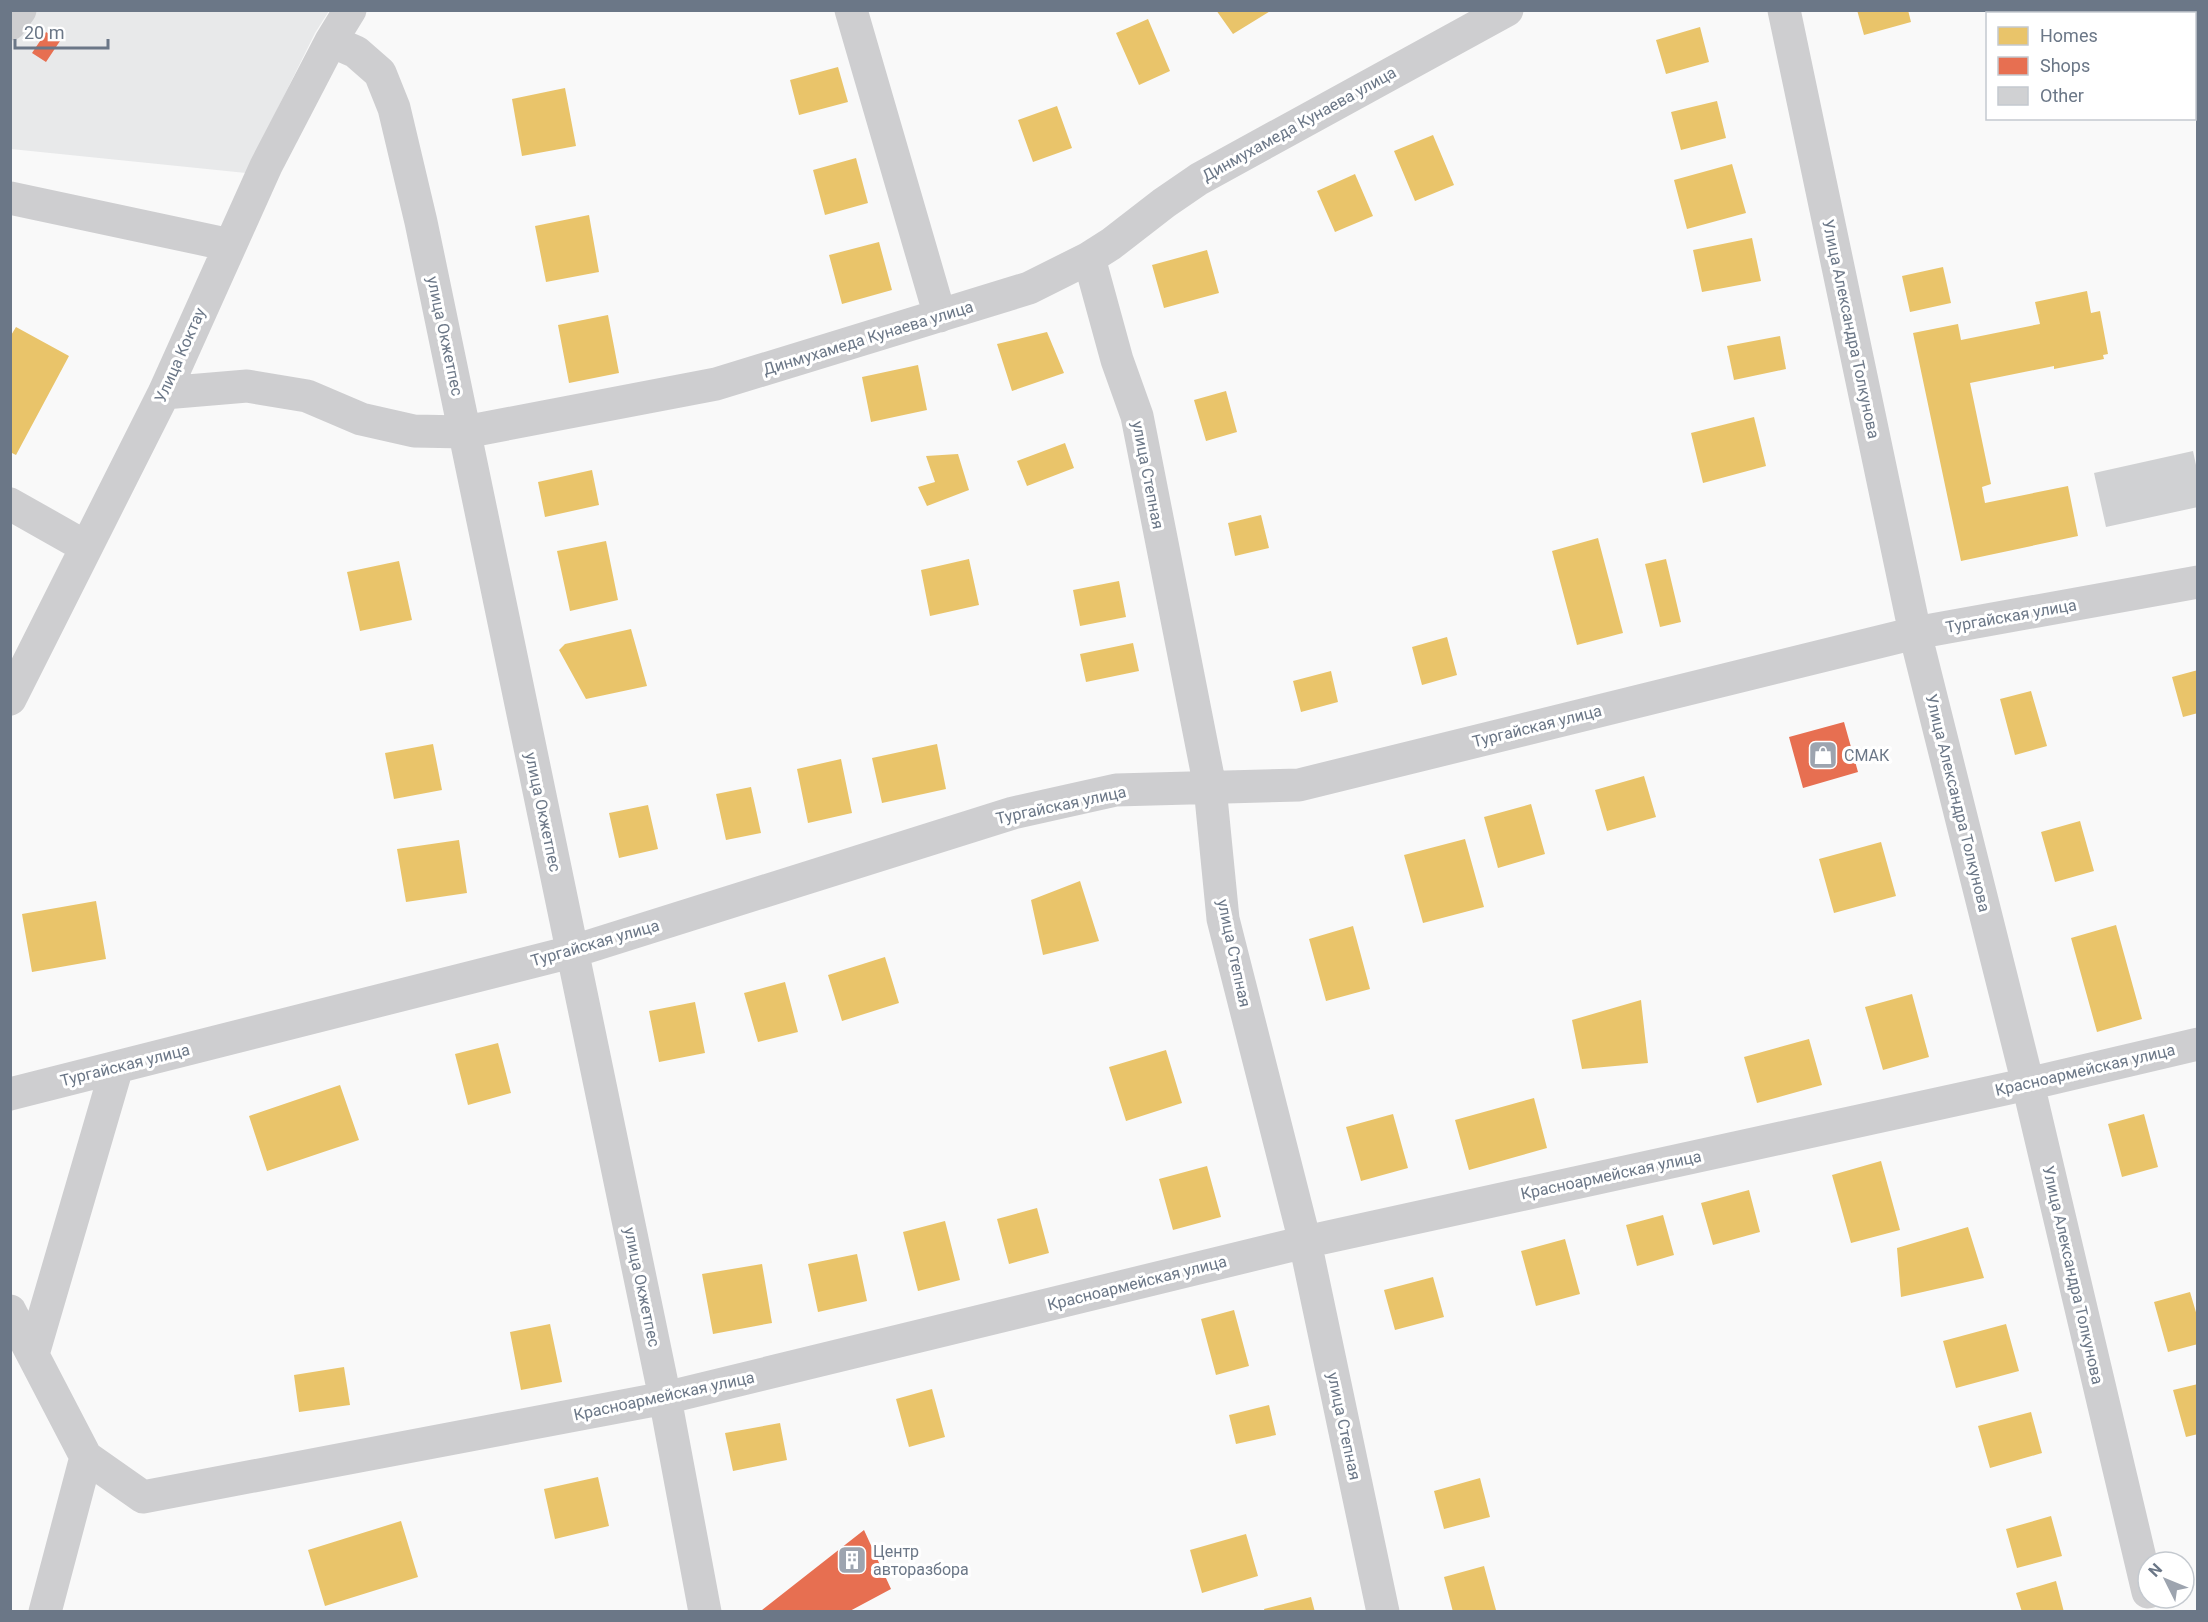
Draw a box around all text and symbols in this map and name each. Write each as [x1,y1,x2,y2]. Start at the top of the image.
scale bar [15,12,108,50]
legend [1986,12,2196,120]
text: 20 m [24,22,64,43]
text: Homes [2040,25,2098,46]
text: Shops [2040,55,2090,76]
street label: Динмухамеда Кунаева улица [1199,63,1399,185]
text: Other [2040,85,2084,106]
street label: Улица Александра Толкунова [1818,218,1884,440]
street label: улица Окжетпес [423,274,467,398]
street label: Динмухамеда Кунаева улица [761,297,975,379]
street label: Улица Коктау [151,304,210,405]
street label: улица Степная [1128,419,1168,531]
street label: Тургайская улица [1944,595,2078,637]
street label: Улица Александра Толкунова [1922,692,1994,914]
street label: Тургайская улица [1470,701,1604,751]
shop icon: СМАК [1807,739,1839,771]
place label: СМАК [1844,746,1890,765]
street label: улица Окжетпес [521,750,565,874]
street label: Тургайская улица [994,782,1128,828]
street label: улица Степная [1213,897,1255,1009]
street label: Тургайская улица [529,916,661,970]
street label: Тургайская улица [58,1040,192,1090]
street label: Красноармейская улица [1993,1040,2177,1100]
street label: Красноармейская улица [1519,1147,1703,1203]
street label: Улица Александра Толкунова [2039,1164,2107,1386]
street label: улица Окжетпес [620,1225,664,1349]
street label: Красноармейская улица [1045,1252,1229,1314]
street label: Красноармейская улица [572,1368,756,1424]
street label: улица Степная [1323,1370,1365,1482]
place label: Центр авторазбора [873,1542,969,1579]
building icon: Центр авторазбора [836,1544,868,1576]
north arrow [2136,1550,2196,1610]
text: N [2145,1560,2166,1581]

